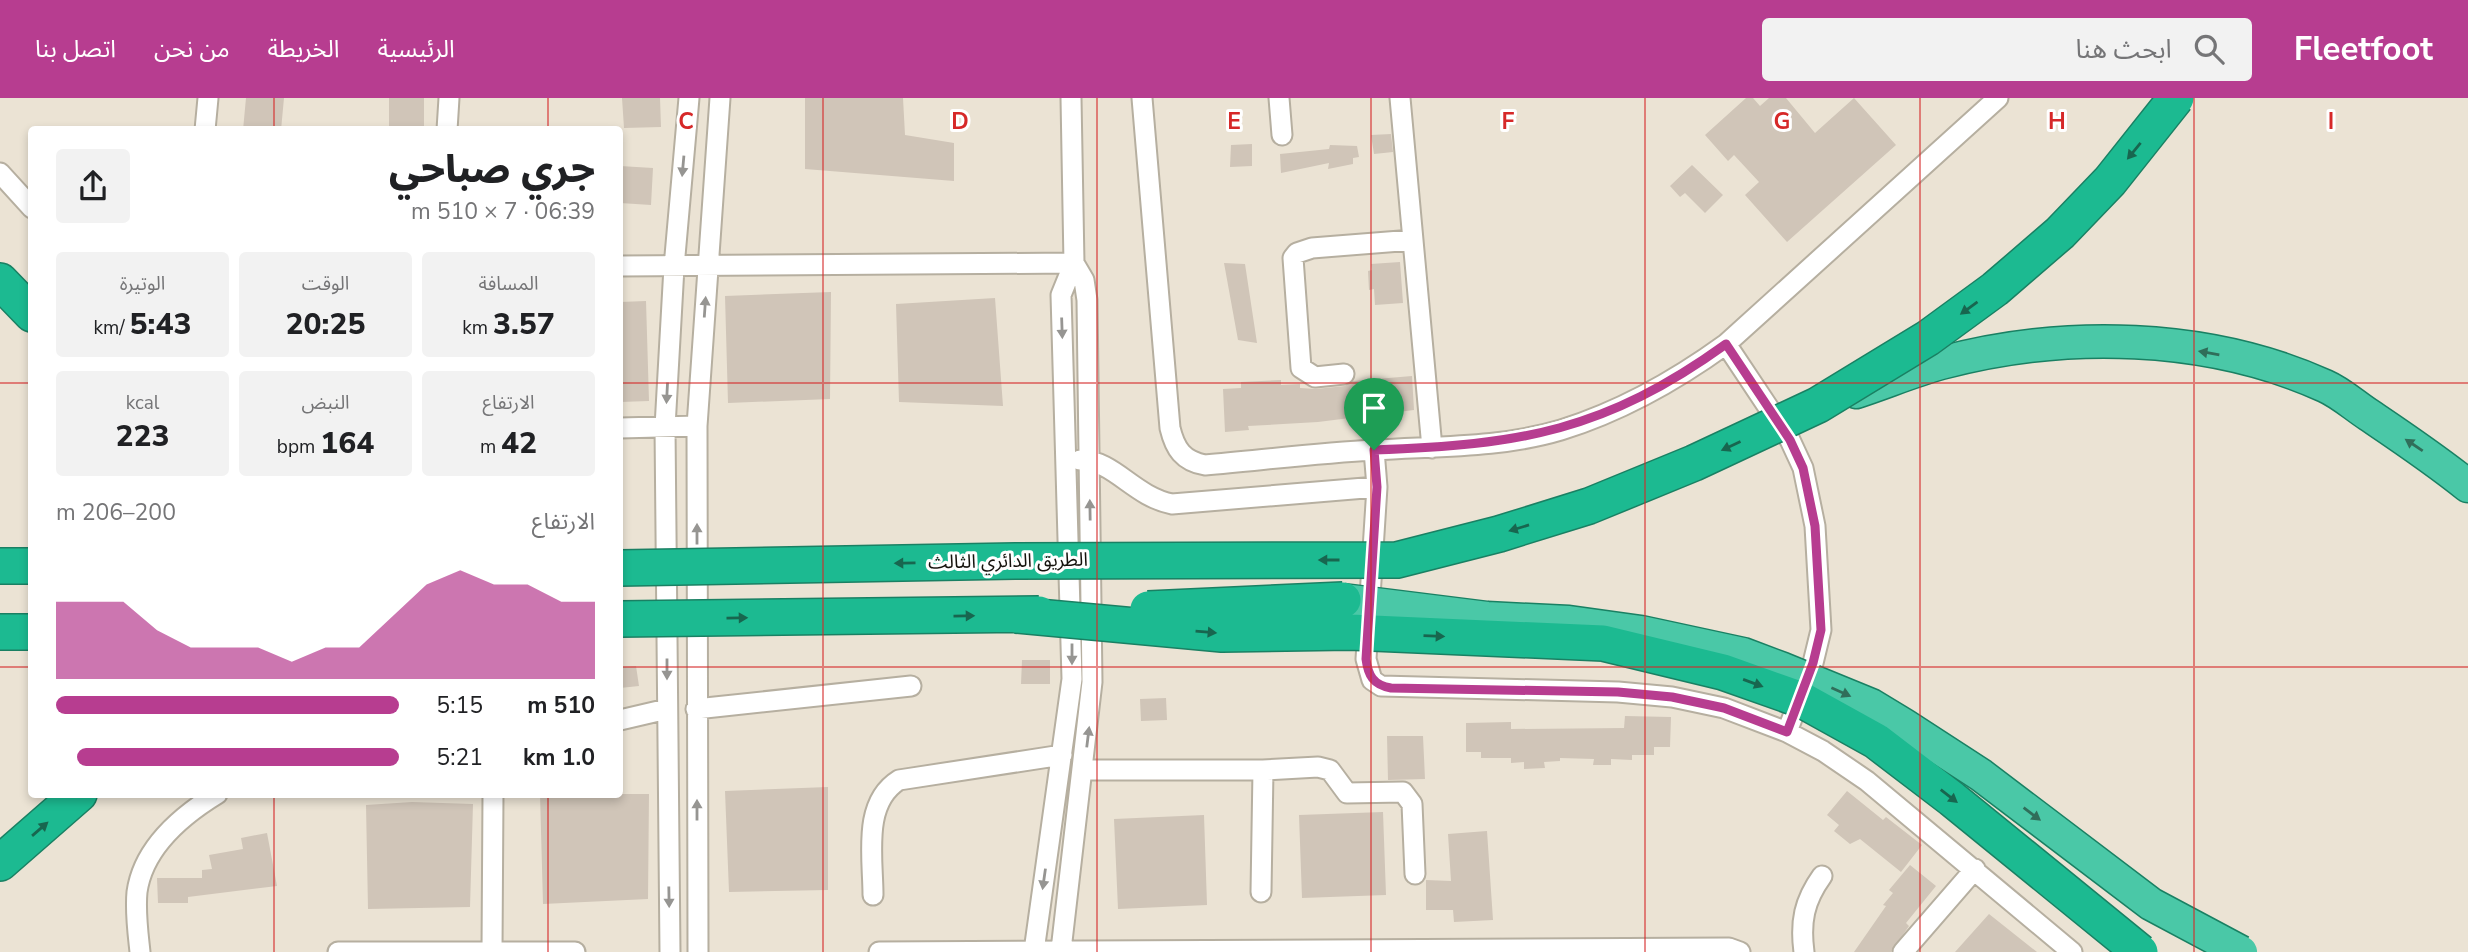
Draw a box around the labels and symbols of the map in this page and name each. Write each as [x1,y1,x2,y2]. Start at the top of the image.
text: C [678,106,694,137]
text: D [951,106,969,137]
text: E [1227,106,1241,137]
text: F [1502,106,1515,137]
text: G [1774,106,1790,137]
text: H [2048,106,2066,137]
text: I [2328,106,2334,137]
one-way arrow [2126,142,2141,160]
one-way arrow [677,155,688,177]
one-way arrow [699,295,710,317]
one-way arrow [1960,301,1979,315]
one-way arrow [1057,318,1068,340]
one-way arrow [2198,347,2220,358]
pin [1344,378,1404,450]
one-way arrow [662,382,673,404]
one-way arrow [2404,439,2423,452]
one-way arrow [1721,440,1741,452]
one-way arrow [1085,498,1096,520]
one-way arrow [691,523,703,545]
one-way arrow [1508,524,1529,534]
street label: الطريق الدائري الثالث [928,547,1088,577]
one-way arrow [1318,554,1340,566]
one-way arrow [894,557,916,568]
one-way arrow [953,610,975,622]
one-way arrow [726,612,748,624]
one-way arrow [1195,627,1217,638]
one-way arrow [1423,630,1445,641]
one-way arrow [1066,643,1078,665]
one-way arrow [661,659,673,681]
one-way arrow [1743,678,1764,689]
one-way arrow [1831,686,1851,698]
one-way arrow [1083,726,1094,748]
one-way arrow [1939,789,1957,804]
one-way arrow [691,799,703,821]
one-way arrow [2023,807,2041,821]
one-way arrow [31,822,48,837]
one-way arrow [1039,868,1050,890]
one-way arrow [663,886,675,908]

